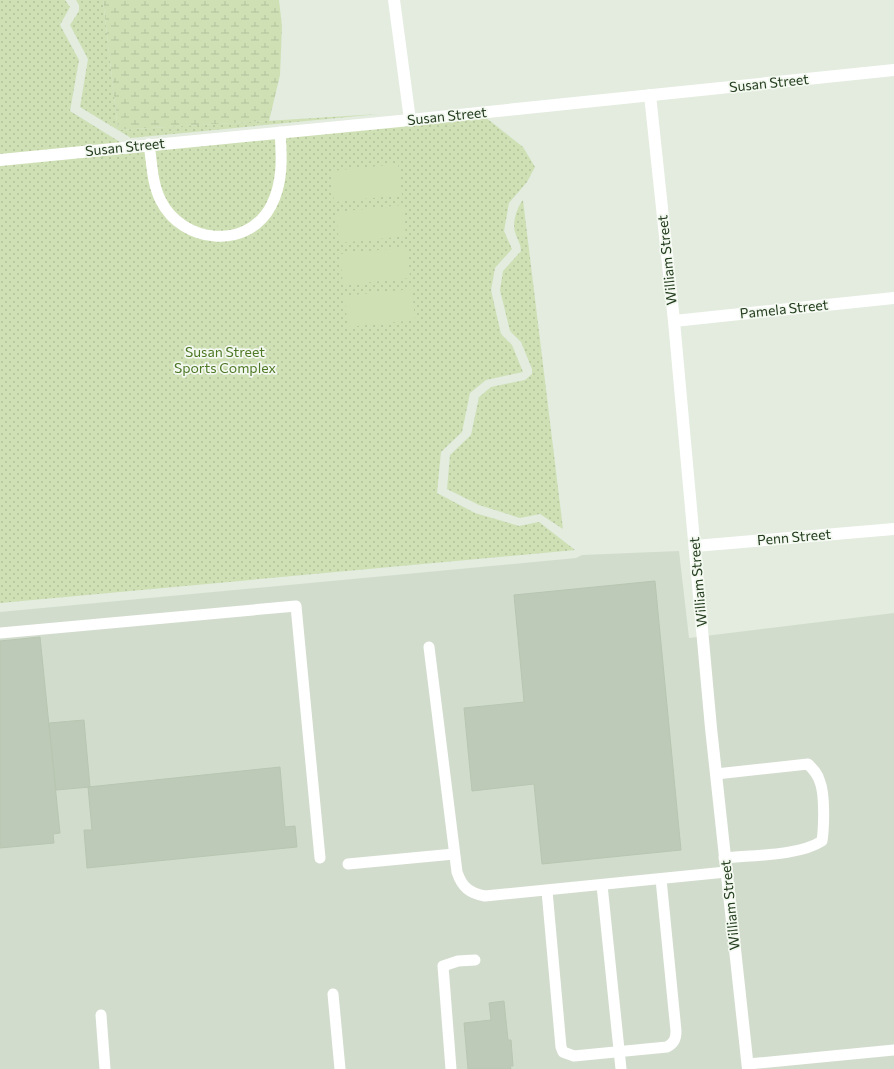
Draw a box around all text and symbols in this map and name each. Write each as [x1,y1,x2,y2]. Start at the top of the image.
street label: Susan Street [728,70,810,95]
street label: Susan Street [406,103,488,128]
street label: Susan Street [84,134,166,159]
street label: William Street [653,214,680,306]
street label: Pamela Street [739,295,829,322]
park label: Susan Street Sports Complex [174,343,277,376]
street label: Penn Street [756,525,832,548]
street label: William Street [685,536,710,628]
street label: William Street [716,859,743,951]

